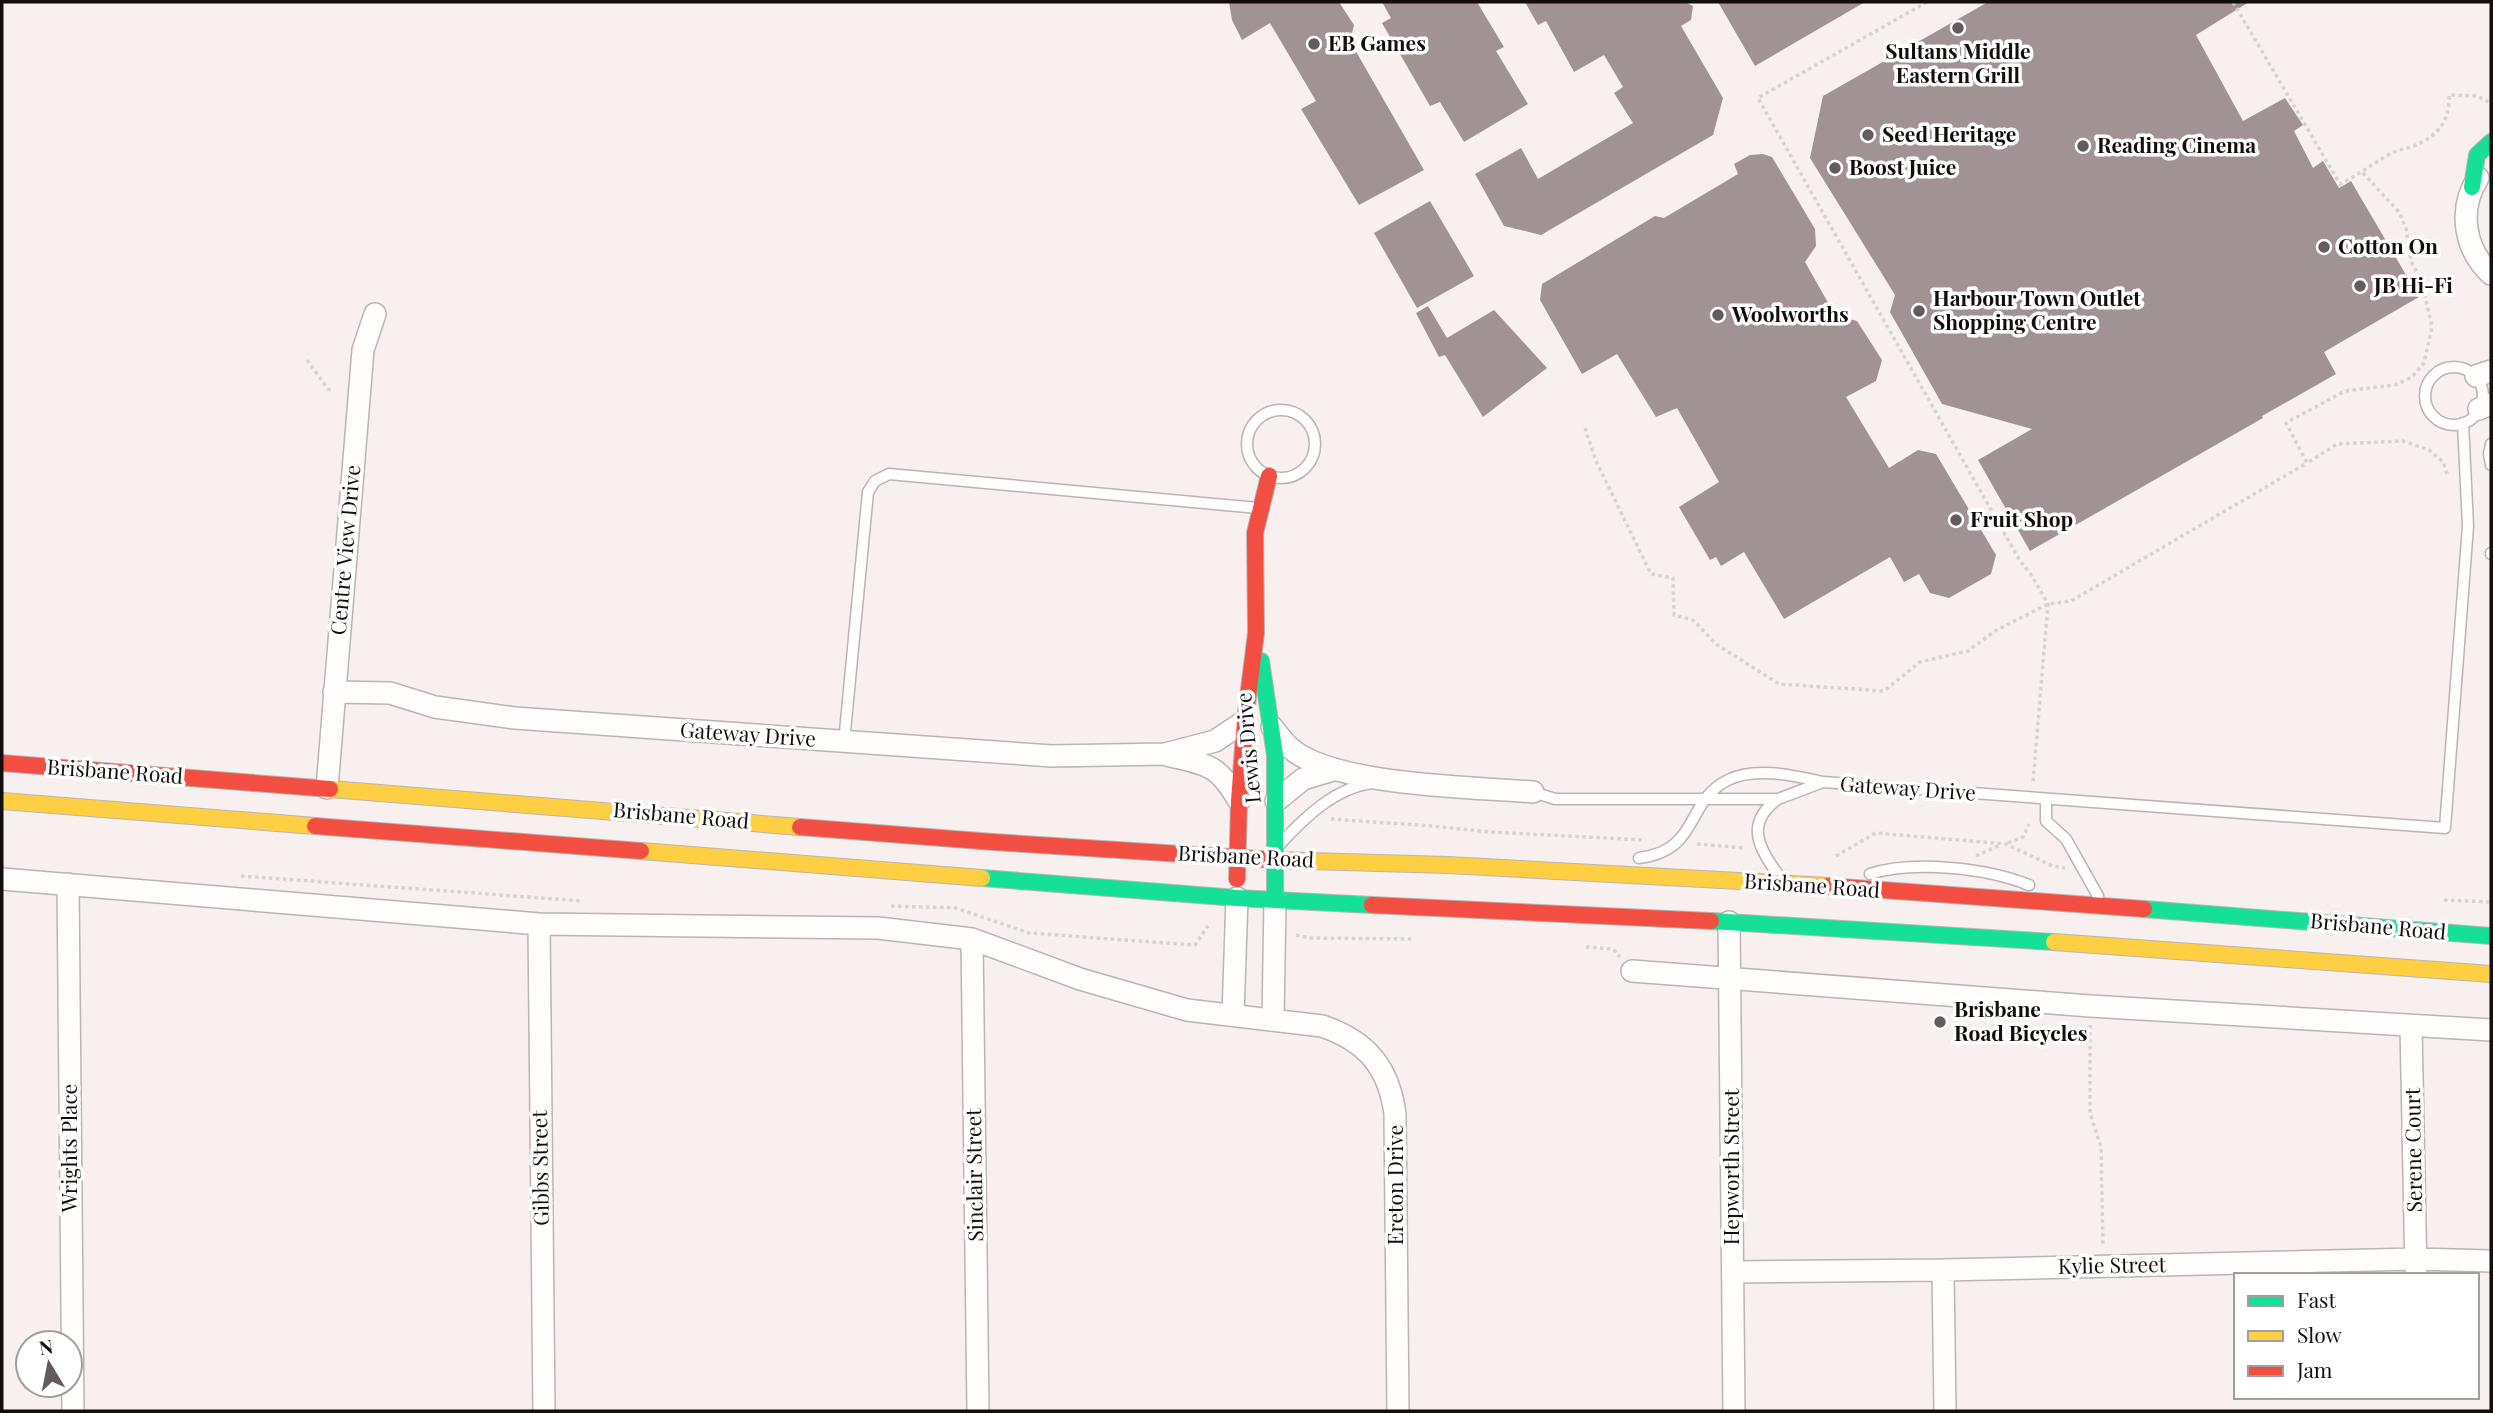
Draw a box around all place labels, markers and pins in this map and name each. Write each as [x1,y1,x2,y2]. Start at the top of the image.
marker: Sultans Middle Eastern Grill [1950,20,1966,36]
place label: EB Games [1328,28,1426,56]
marker: EB Games [1306,36,1322,52]
place label: Sultans Middle Eastern Grill [1885,36,2031,88]
place label: Seed Heritage [1882,119,2016,147]
marker: Seed Heritage [1860,127,1876,143]
place label: Reading Cinema [2097,130,2256,158]
marker: Reading Cinema [2075,138,2091,154]
place label: Boost Juice [1849,152,1956,180]
marker: Boost Juice [1827,160,1843,176]
place label: Cotton On [2338,231,2438,259]
marker: Cotton On [2316,239,2332,255]
place label: JB Hi-Fi [2373,270,2453,298]
marker: JB Hi-Fi [2352,278,2368,294]
place label: Harbour Town Outlet Shopping Centre [1933,283,2141,335]
place label: Woolworths [1731,299,1849,327]
marker: Harbour Town Outlet Shopping Centre [1911,303,1927,319]
marker: Woolworths [1710,307,1726,323]
place label: Fruit Shop [1970,504,2073,532]
marker: Fruit Shop [1948,512,1964,528]
place label: Brisbane Road Bicycles [1954,994,2087,1046]
marker: Brisbane Road Bicycles [1932,1014,1948,1030]

